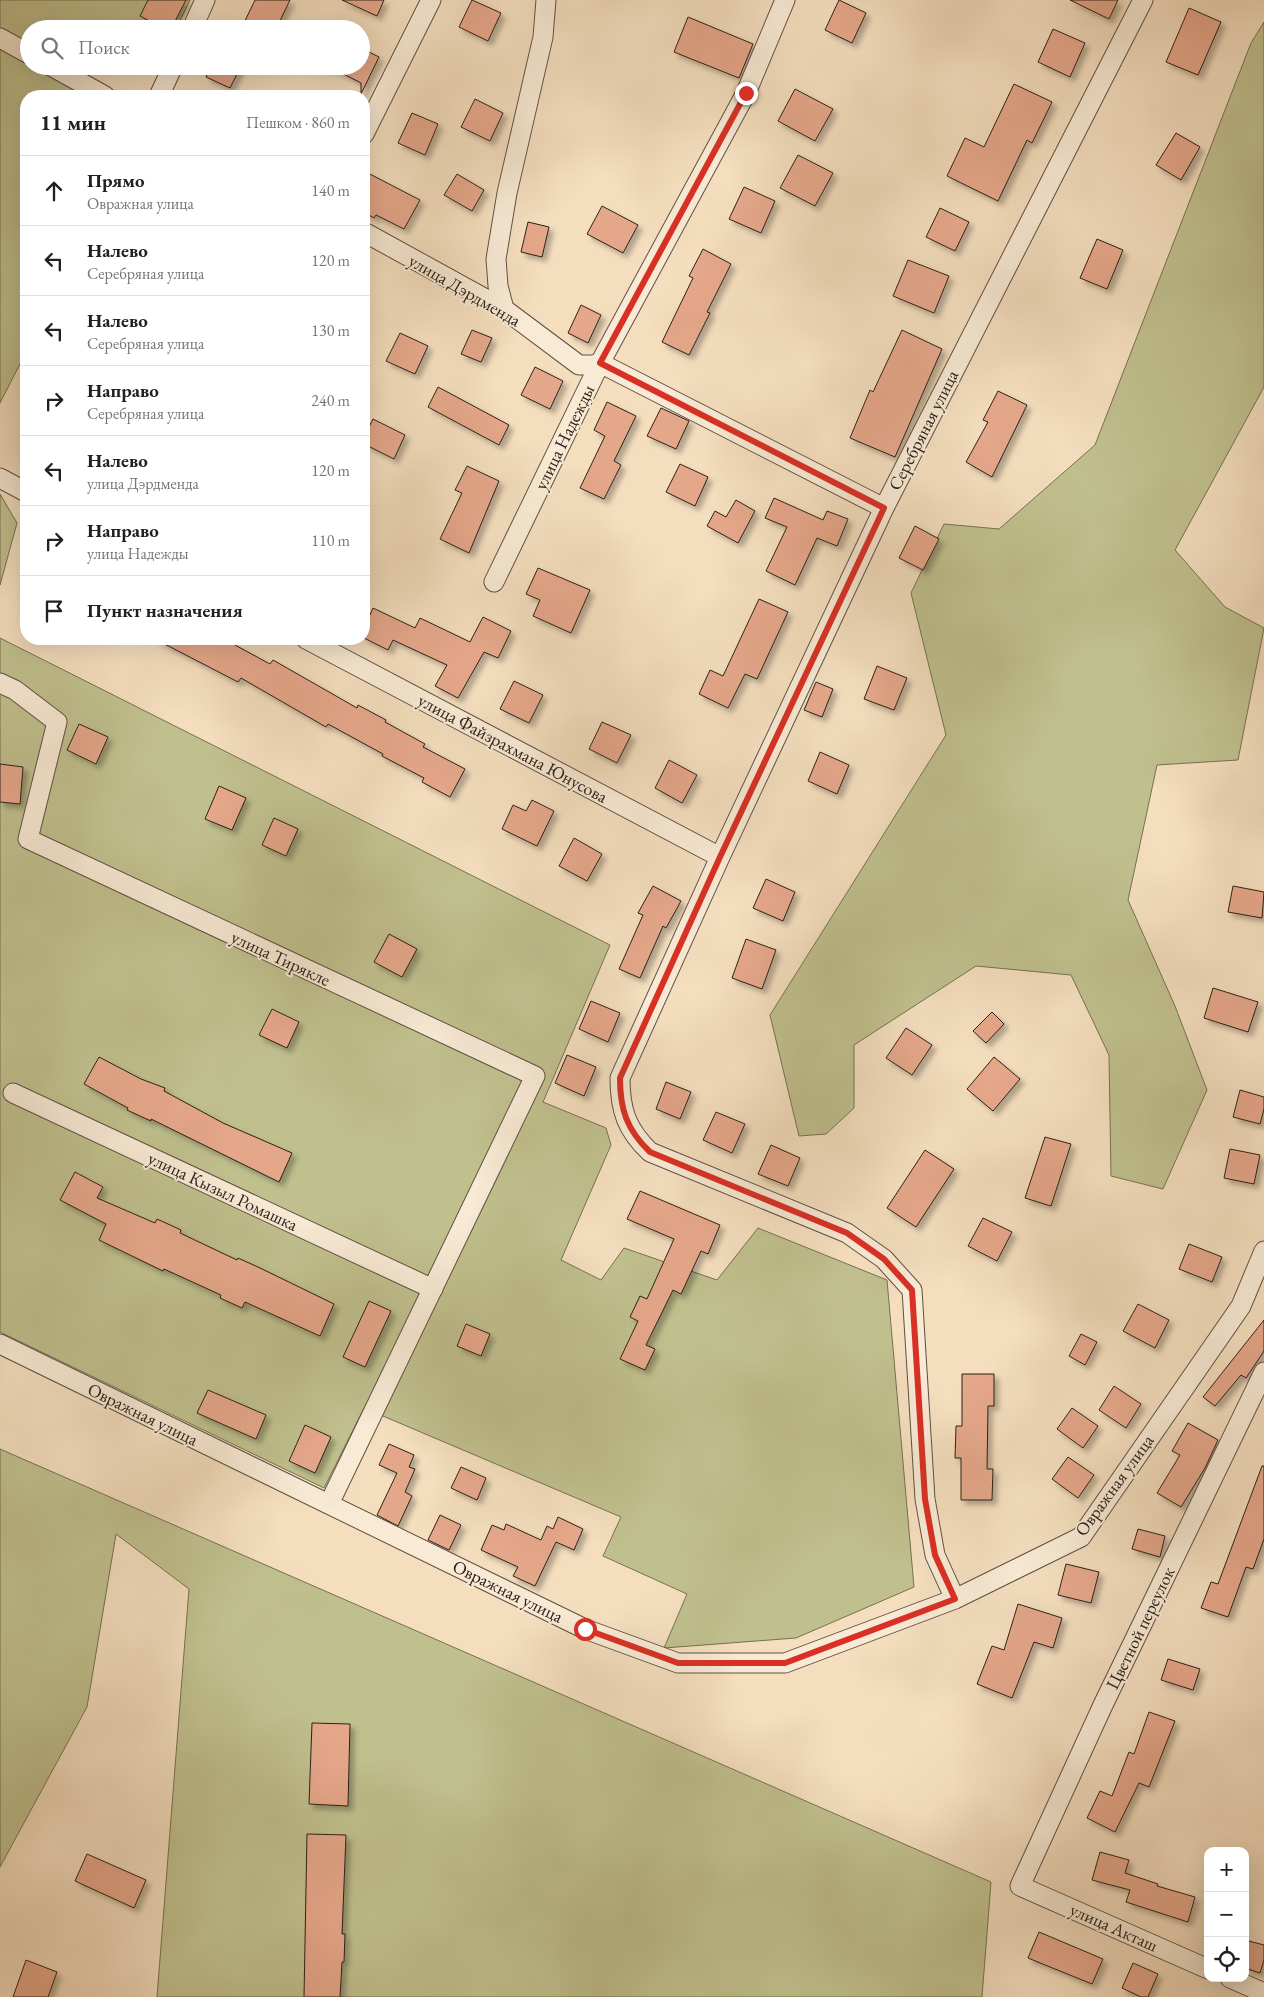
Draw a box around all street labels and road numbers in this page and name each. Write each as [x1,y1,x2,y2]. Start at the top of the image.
street label: улица Дэрдменда [405,249,526,332]
street label: Серебряная улица [883,365,964,494]
street label: улица Надежды [529,381,599,493]
street label: улица Файзрахмана Юнусова [414,688,612,808]
street label: улица Тирякле [228,925,334,991]
street label: улица Кызыл Ромашка [144,1146,302,1236]
street label: Овражная улица [84,1377,203,1451]
street label: Овражная улица [1069,1429,1159,1540]
street label: Овражная улица [449,1554,568,1628]
street label: Цветной переулок [1100,1563,1180,1693]
street label: улица Акташ [1067,1897,1162,1957]

